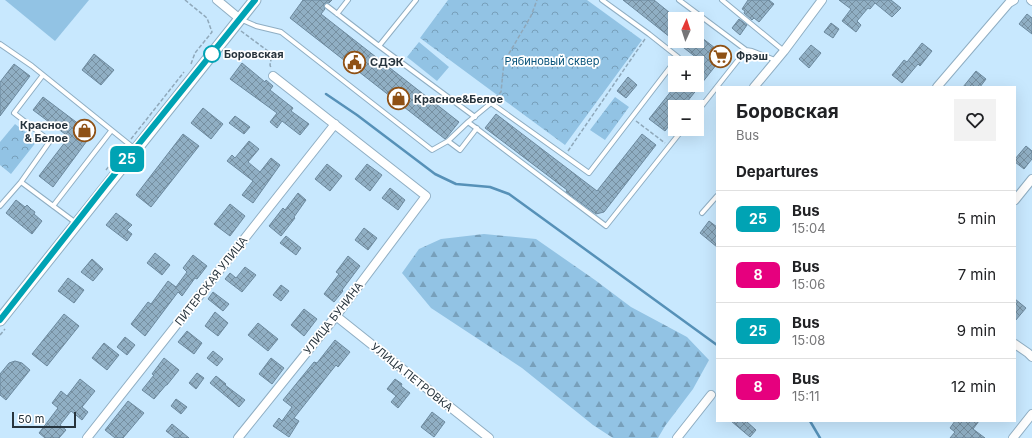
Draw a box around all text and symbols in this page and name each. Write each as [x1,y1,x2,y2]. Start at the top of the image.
north arrow [668,12,704,48]
map controls [668,12,704,136]
supermarket icon: Фрэш [707,43,733,69]
marker: Боровская [203,45,221,63]
place label: Боровская [224,47,284,61]
public building icon: СДЭК [342,49,368,75]
place label: Фрэш [736,49,768,63]
park label: Рябиновый сквер [505,54,600,68]
place label: СДЭК [370,55,404,69]
button: + [668,56,704,92]
shop icon: Красное&Белое [386,86,412,112]
place label: Красное&Белое [414,92,503,106]
button: heart [954,99,996,141]
button: − [668,100,704,136]
text: Боровская [736,100,839,123]
place label: Красное & Белое [20,118,68,145]
shop icon: Красное & Белое [71,118,97,144]
text: Bus [736,127,759,143]
line badge: 25 [109,146,145,172]
text: 25 [118,150,136,167]
text: Departures [736,162,818,181]
text: Bus [792,201,820,220]
text: 5 min [957,209,996,228]
text: 25 [749,210,767,227]
text: 15:04 [792,220,826,236]
street label: ПИТЕРСКАЯ УЛИЦА [172,233,250,328]
text: Bus [792,257,820,276]
text: 7 min [958,265,996,284]
text: 8 [753,266,763,283]
text: 15:06 [792,276,825,292]
street label: УЛИЦА БУНИНА [300,279,366,357]
text: Bus [792,313,820,332]
text: 9 min [957,321,996,340]
text: 25 [749,322,767,339]
text: 15:08 [792,332,825,348]
street label: УЛИЦА ПЕТРОВКА [368,340,456,415]
text: Bus [792,369,820,388]
text: 12 min [951,377,996,396]
text: 8 [753,378,763,395]
text: 15:11 [792,388,820,404]
scale bar [12,410,76,429]
text: 50 m [18,412,44,426]

